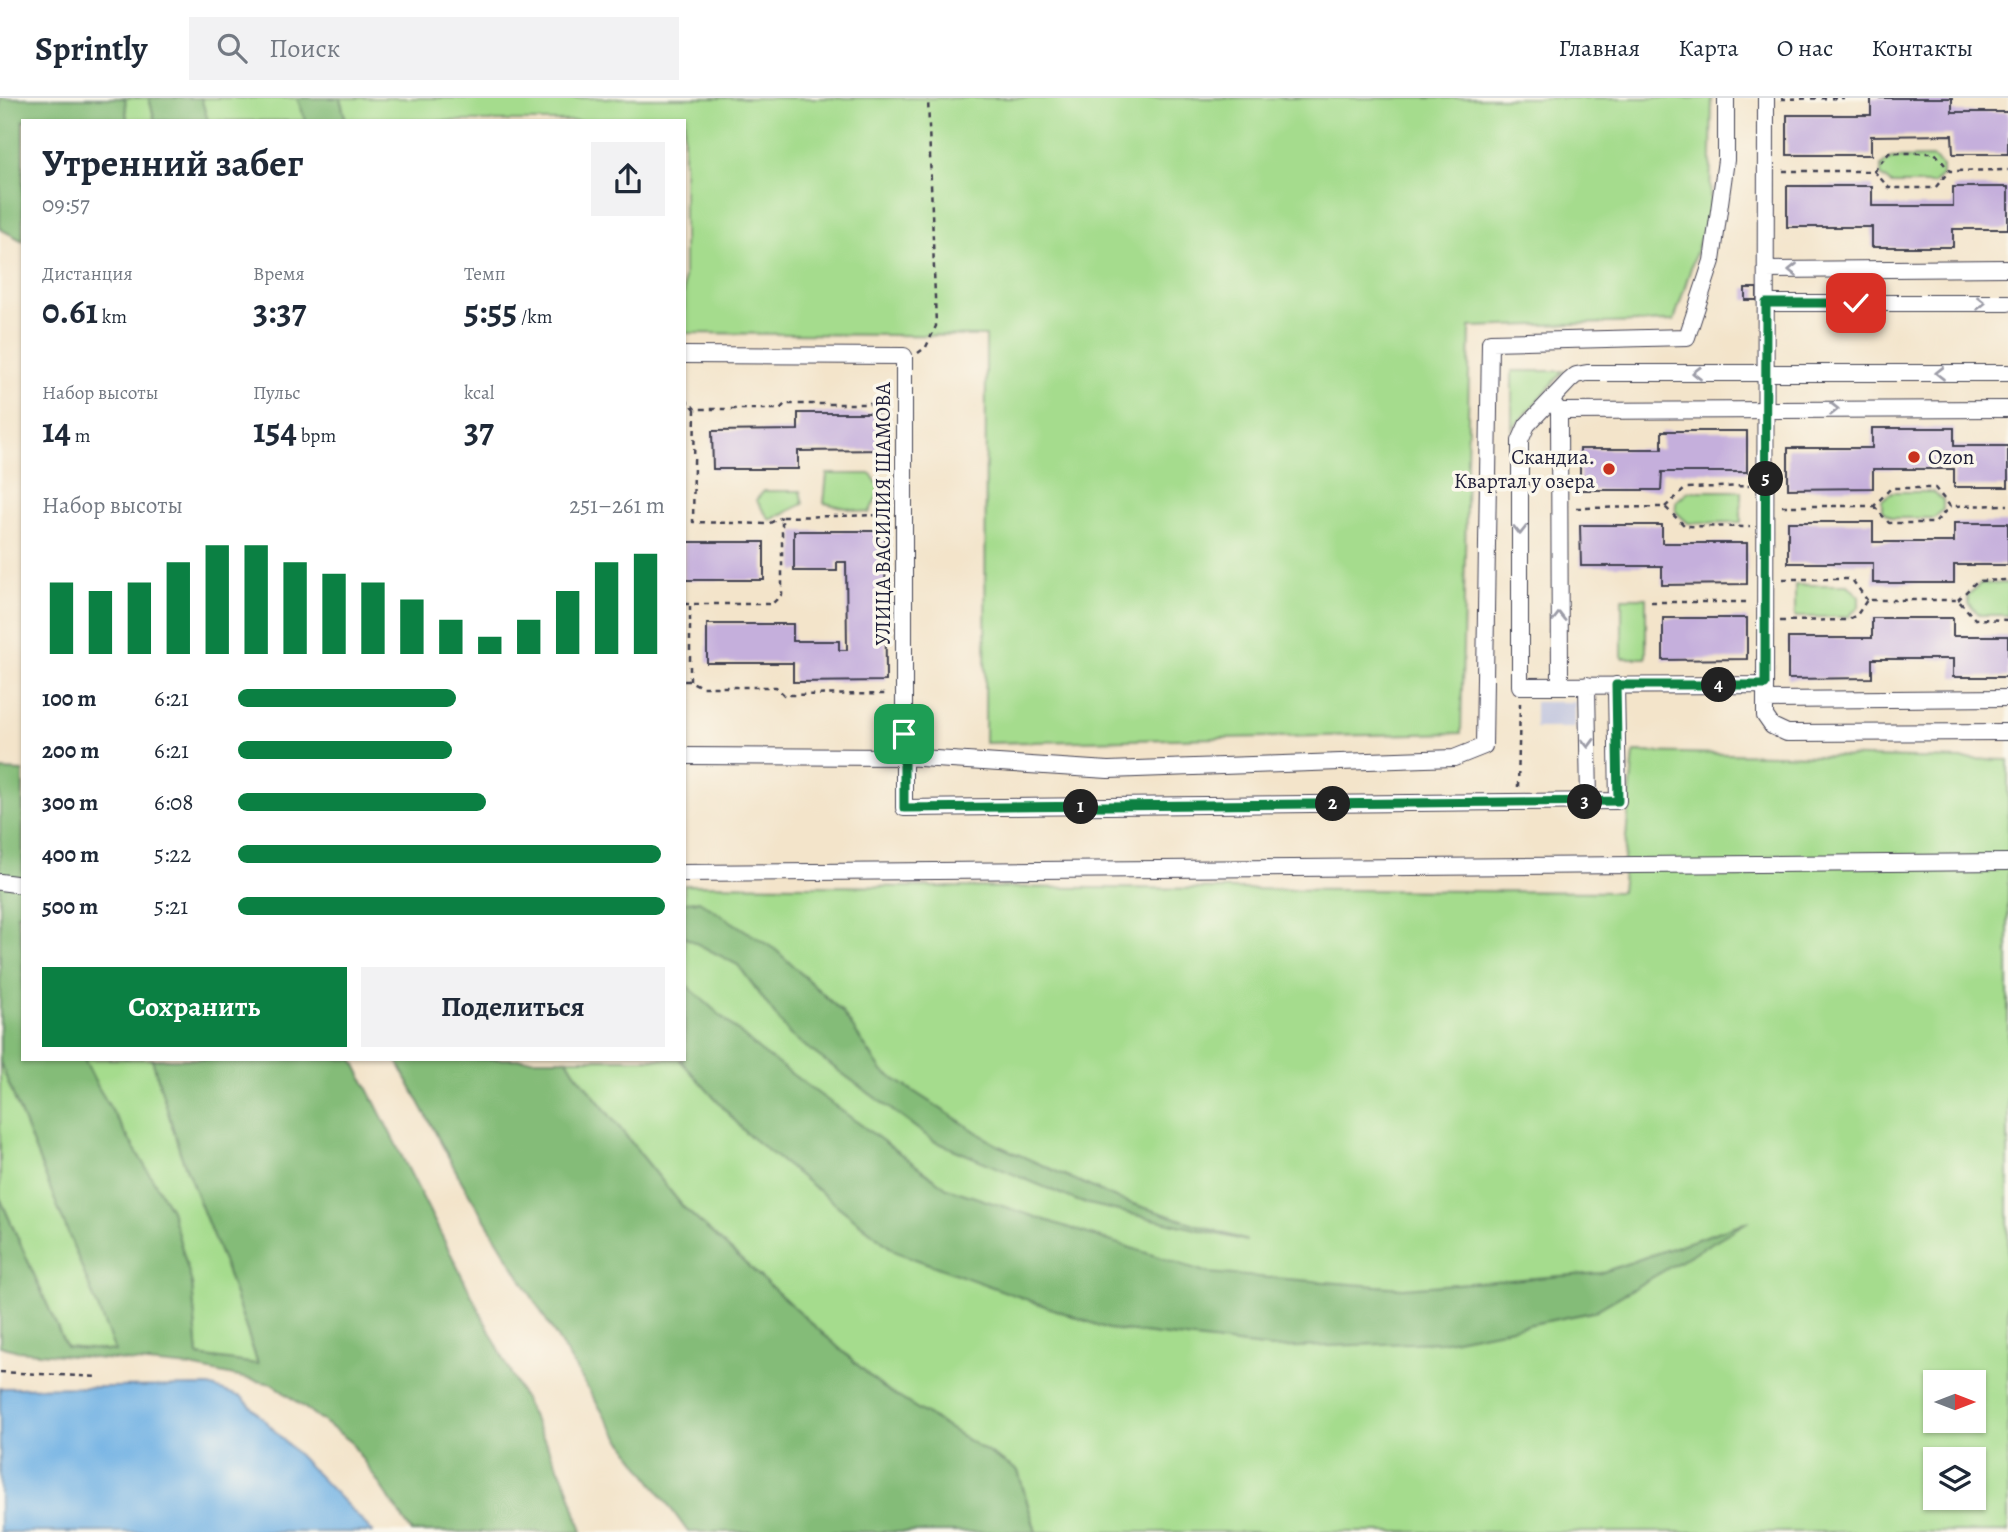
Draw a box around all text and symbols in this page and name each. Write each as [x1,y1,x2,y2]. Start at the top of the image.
search box [189,17,679,80]
text: Sprintly [35,26,147,71]
icon: search [213,29,251,67]
text: Поиск [269,31,340,66]
text: Главная [1559,32,1640,64]
text: Карта [1678,32,1739,64]
text: О нас [1777,32,1833,64]
text: Контакты [1871,32,1973,64]
text: Утренний забег [42,137,303,189]
button: share [591,142,665,216]
text: 09:57 [42,189,90,220]
text: Дистанция [42,261,133,287]
text: Время [253,261,305,287]
text: Темп [464,261,505,287]
one-way arrow [1787,262,1798,278]
pin [1826,273,1886,333]
icon: check [1837,284,1875,322]
text: 0.61 [42,287,98,335]
text: 3:37 [253,287,306,335]
text: 5:55 [464,287,517,335]
one-way arrow [1976,295,1987,311]
text: km [98,304,127,330]
text: /km [517,304,552,330]
one-way arrow [1692,365,1702,381]
one-way arrow [1934,365,1945,381]
text: Набор высоты [42,380,158,406]
text: Пульс [253,380,301,406]
text: kcal [464,380,494,406]
street label: УЛИЦА ВАСИЛИЯ ШАМОВА [869,382,897,646]
one-way arrow [1829,401,1840,417]
text: 14 [42,406,71,454]
text: 154 [253,406,297,454]
text: 37 [464,406,494,454]
text: m [71,423,91,449]
text: bpm [297,423,336,449]
place label: Скандиа. Квартал у озера [1454,443,1595,495]
place label: Ozon [1928,443,1974,471]
marker: Ozon [1906,449,1922,465]
marker: Скандиа. Квартал у озера [1601,461,1617,477]
pin: 5 [1748,462,1784,496]
text: 5 [1761,465,1770,491]
text: Набор высоты [42,490,183,521]
text: 251–261 m [569,490,665,521]
one-way arrow [1512,526,1528,536]
one-way arrow [1552,611,1567,622]
pin: 4 [1702,668,1736,702]
text: 4 [1714,671,1723,697]
text: 100 m [42,683,97,714]
text: 6:21 [154,683,189,714]
pin [874,704,934,764]
icon: arrive [885,715,923,753]
text: 200 m [42,735,100,766]
text: 6:21 [154,735,189,766]
one-way arrow [1580,738,1596,749]
pin: 3 [1568,784,1602,820]
pin: 2 [1316,786,1350,822]
text: 300 m [42,787,98,818]
text: 6:08 [154,787,194,818]
text: 3 [1580,788,1589,814]
pin: 1 [1064,790,1098,824]
text: 2 [1328,790,1337,816]
text: 1 [1077,793,1084,819]
text: 400 m [42,839,99,870]
text: 5:22 [154,839,191,870]
text: 500 m [42,891,98,922]
text: 5:21 [154,891,188,922]
button: Сохранить [42,967,347,1047]
button: Поделиться [361,967,665,1047]
north arrow [1923,1370,1986,1433]
map controls [1923,1370,1986,1510]
button: layers [1923,1447,1986,1510]

